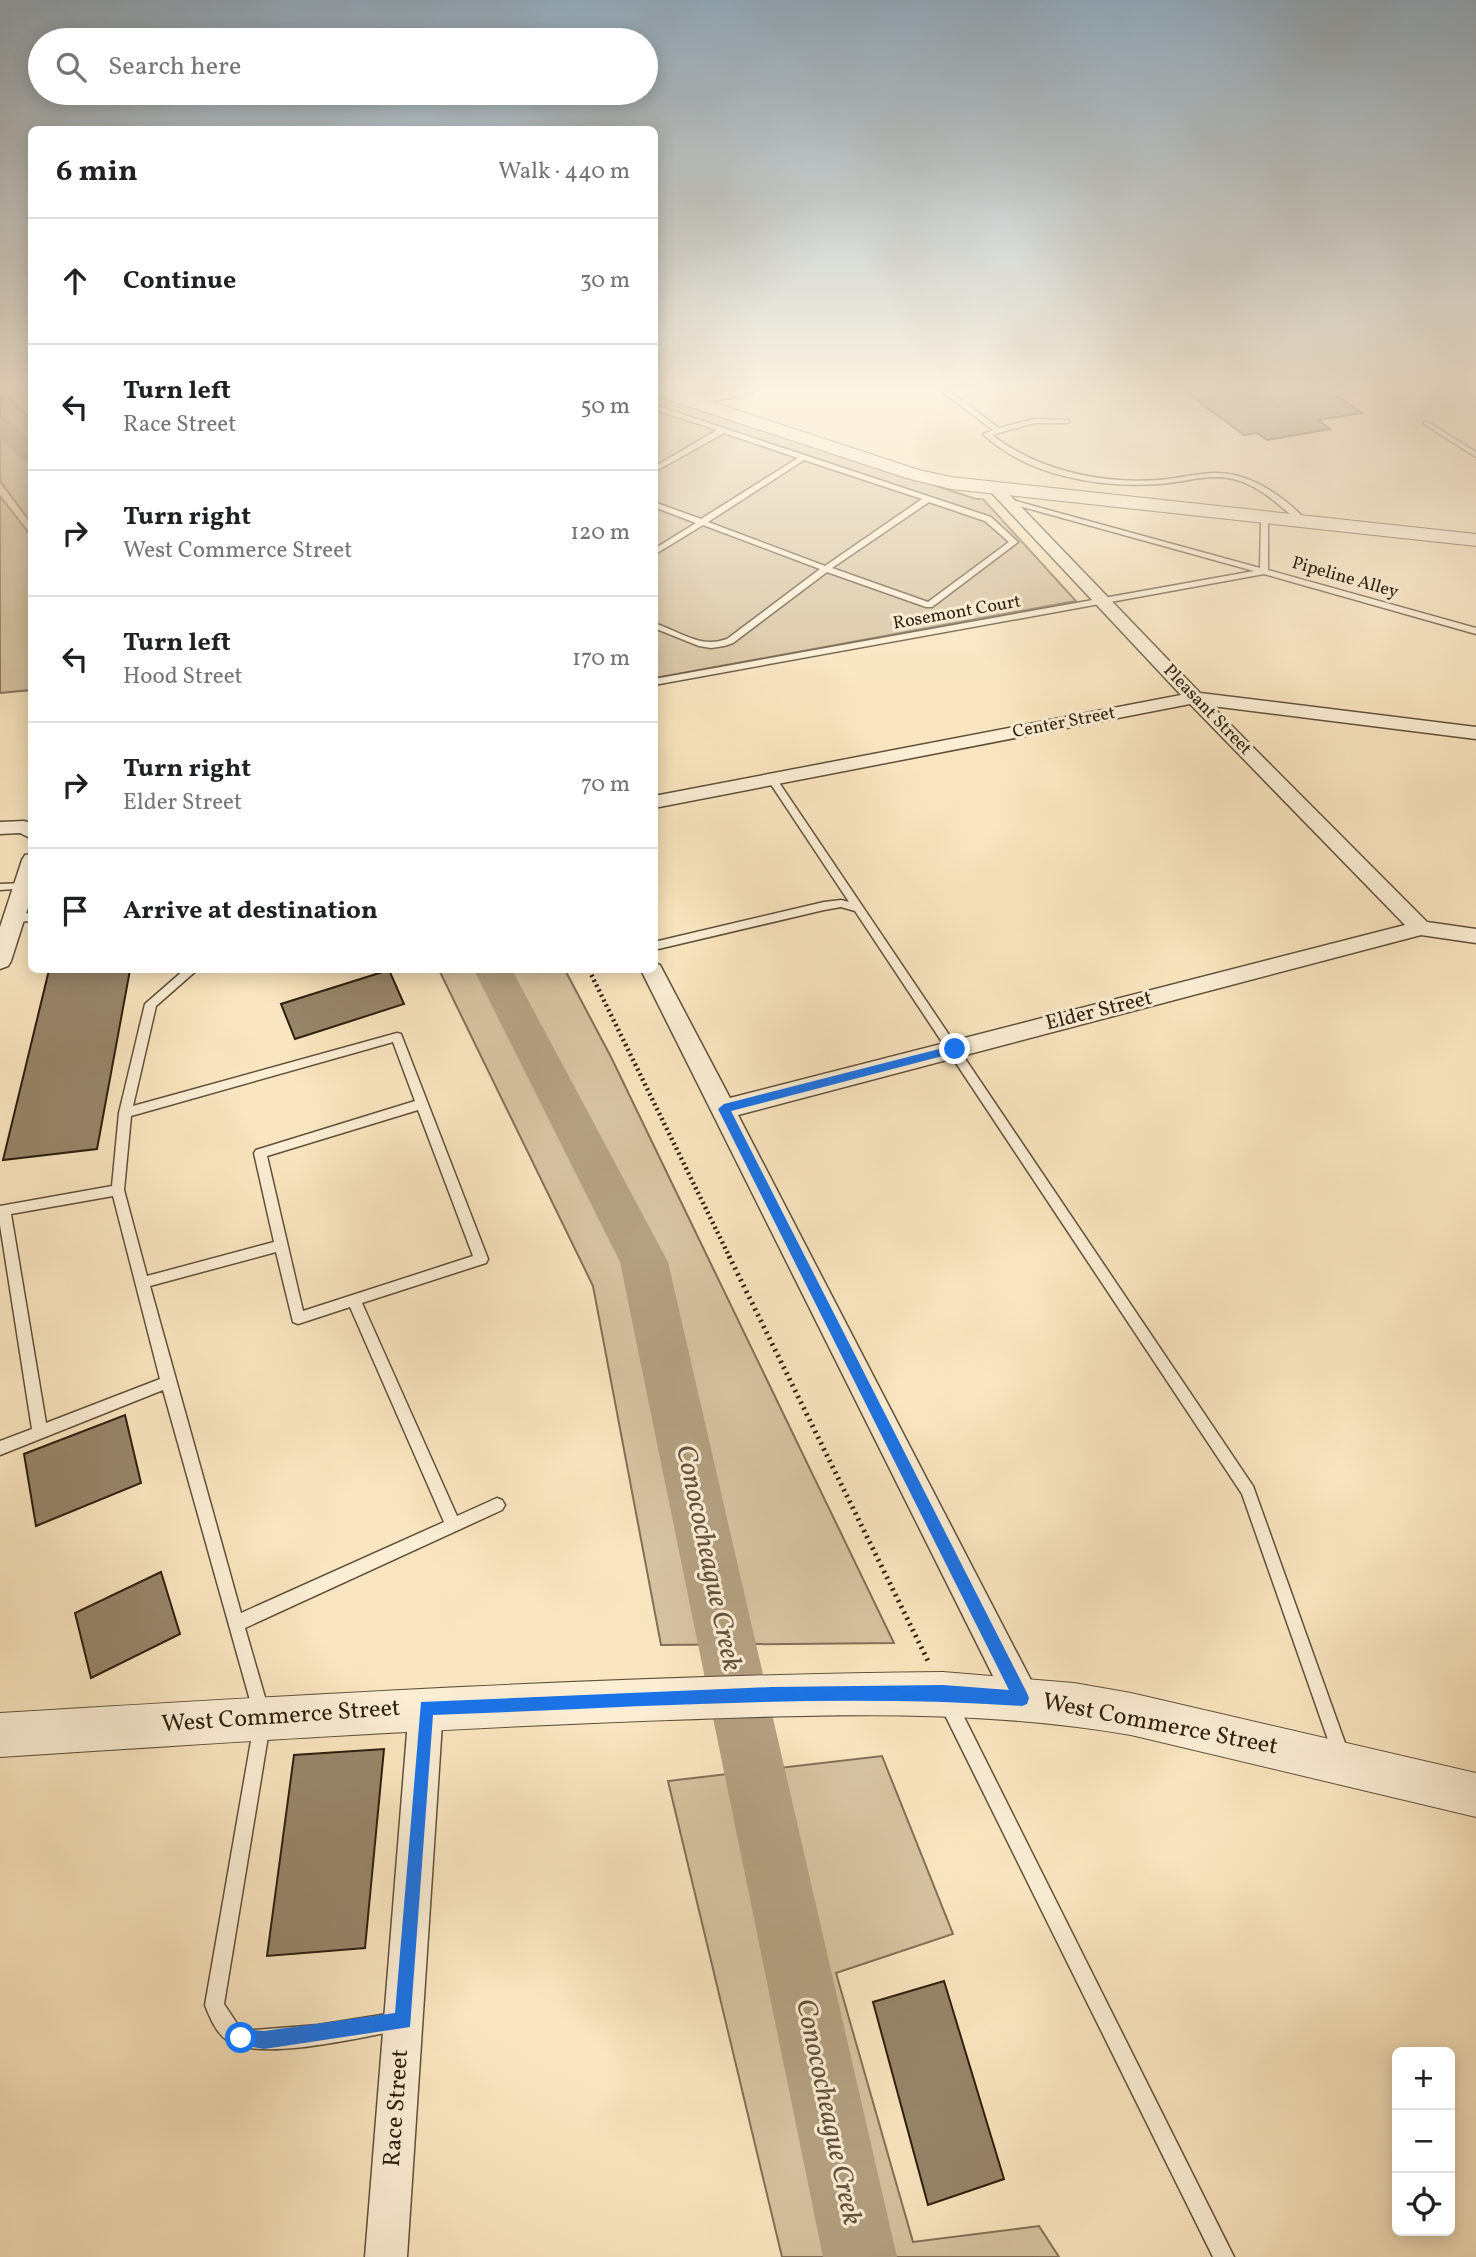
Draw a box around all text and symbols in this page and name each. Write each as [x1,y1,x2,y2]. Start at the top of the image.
search box [28,28,658,105]
icon: search [52,48,90,86]
text: Search here [108,49,241,85]
text: 6 min [56,151,138,193]
text: Walk · 440 m [498,156,630,188]
icon: ahead [56,262,94,300]
text: Continue [123,263,236,299]
text: 30 m [580,265,630,297]
text: Turn left [123,373,231,409]
icon: left [56,388,94,426]
text: 50 m [581,391,630,423]
text: Race Street [123,409,236,441]
text: Turn right [123,499,251,535]
icon: right [56,514,94,552]
text: 120 m [570,517,630,549]
text: West Commerce Street [123,535,352,567]
street label: Pipeline Alley [1289,551,1402,605]
street label: Rosemont Court [891,589,1023,637]
text: Turn left [123,625,231,661]
icon: left [56,640,94,678]
text: 170 m [572,643,630,675]
street label: Pleasant Street [1157,659,1257,761]
text: Hood Street [123,661,243,693]
street label: Center Street [1011,701,1117,745]
text: Turn right [123,751,251,787]
icon: right [56,766,94,804]
text: 70 m [581,769,630,801]
text: Elder Street [123,787,242,819]
icon: arrive [56,892,94,930]
text: Arrive at destination [123,893,378,929]
street label: Elder Street [1043,984,1155,1038]
route end [939,1033,970,1064]
water label: Conococheague Creek [665,1441,751,1675]
street label: West Commerce Street [1039,1685,1281,1765]
street label: West Commerce Street [161,1692,401,1742]
water label: Conococheague Creek [785,1995,871,2229]
route start [225,2022,256,2053]
map controls [1392,2047,1455,2236]
button: + [1392,2047,1455,2110]
street label: Race Street [376,2048,418,2168]
button: − [1392,2110,1455,2173]
button: locate [1392,2173,1455,2236]

